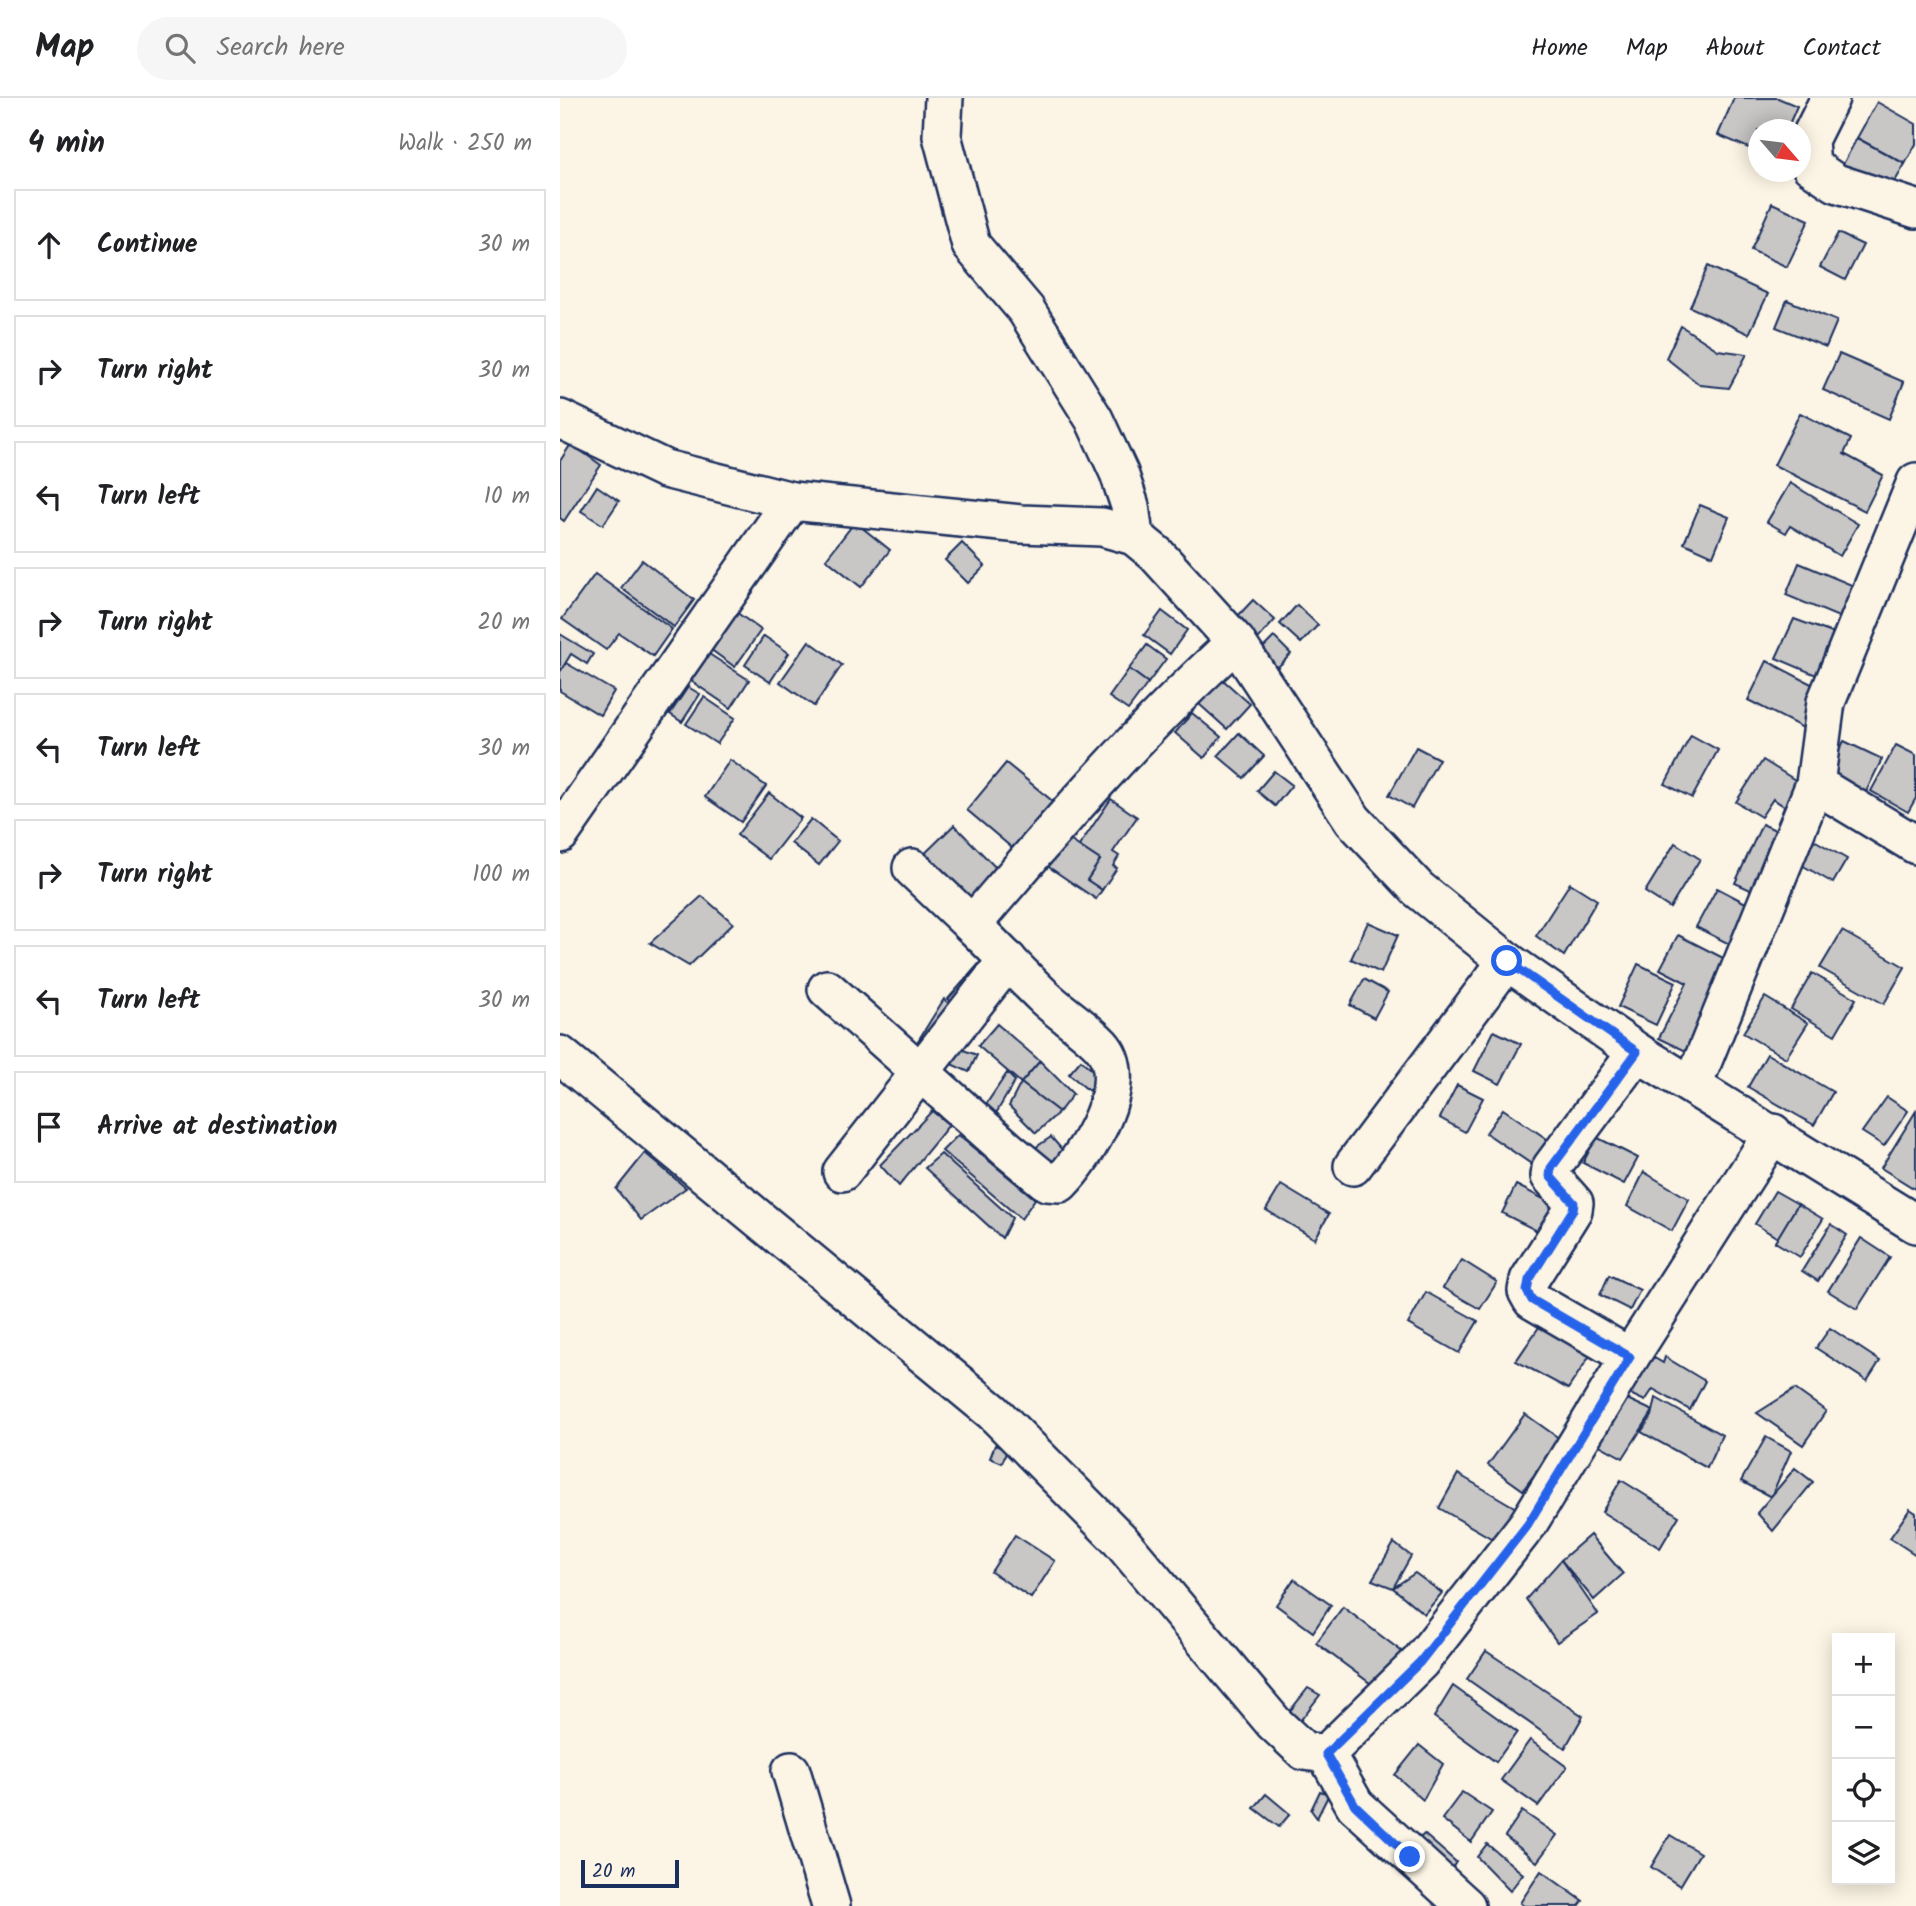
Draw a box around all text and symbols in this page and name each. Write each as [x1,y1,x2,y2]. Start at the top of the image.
search box [137,17,627,80]
text: Map [35,22,95,75]
text: Search here [217,27,345,69]
icon: search [161,29,199,67]
text: Home [1531,29,1588,68]
text: Map [1626,29,1668,68]
text: About [1706,29,1764,68]
text: Contact [1802,29,1881,68]
north arrow [1748,119,1811,182]
text: 4 min [28,120,105,168]
text: Walk · 250 m [398,126,532,162]
text: Continue [97,224,198,266]
icon: ahead [30,226,68,264]
text: 30 m [478,227,530,263]
text: Turn right [97,350,213,392]
icon: right [30,352,68,390]
text: 30 m [478,353,530,389]
text: Turn left [97,476,200,518]
icon: left [30,478,68,516]
text: 10 m [484,479,530,515]
text: Turn right [97,602,213,644]
icon: right [30,604,68,642]
text: 20 m [478,605,530,641]
text: Turn left [97,728,200,770]
icon: left [30,730,68,768]
text: 30 m [478,731,530,767]
text: Turn right [97,854,213,896]
icon: right [30,856,68,894]
text: 100 m [472,857,530,893]
route start [1491,945,1522,976]
text: Turn left [97,980,200,1022]
icon: left [30,982,68,1020]
text: 30 m [478,983,530,1019]
text: Arrive at destination [97,1106,337,1148]
icon: arrive [30,1108,68,1146]
map controls [1832,1633,1895,1885]
button: + [1832,1633,1895,1696]
button: − [1832,1696,1895,1759]
button: locate [1832,1759,1895,1822]
button: layers [1832,1822,1895,1885]
route end [1394,1841,1425,1872]
scale bar [581,1857,679,1889]
text: 20 m [592,1857,635,1887]

